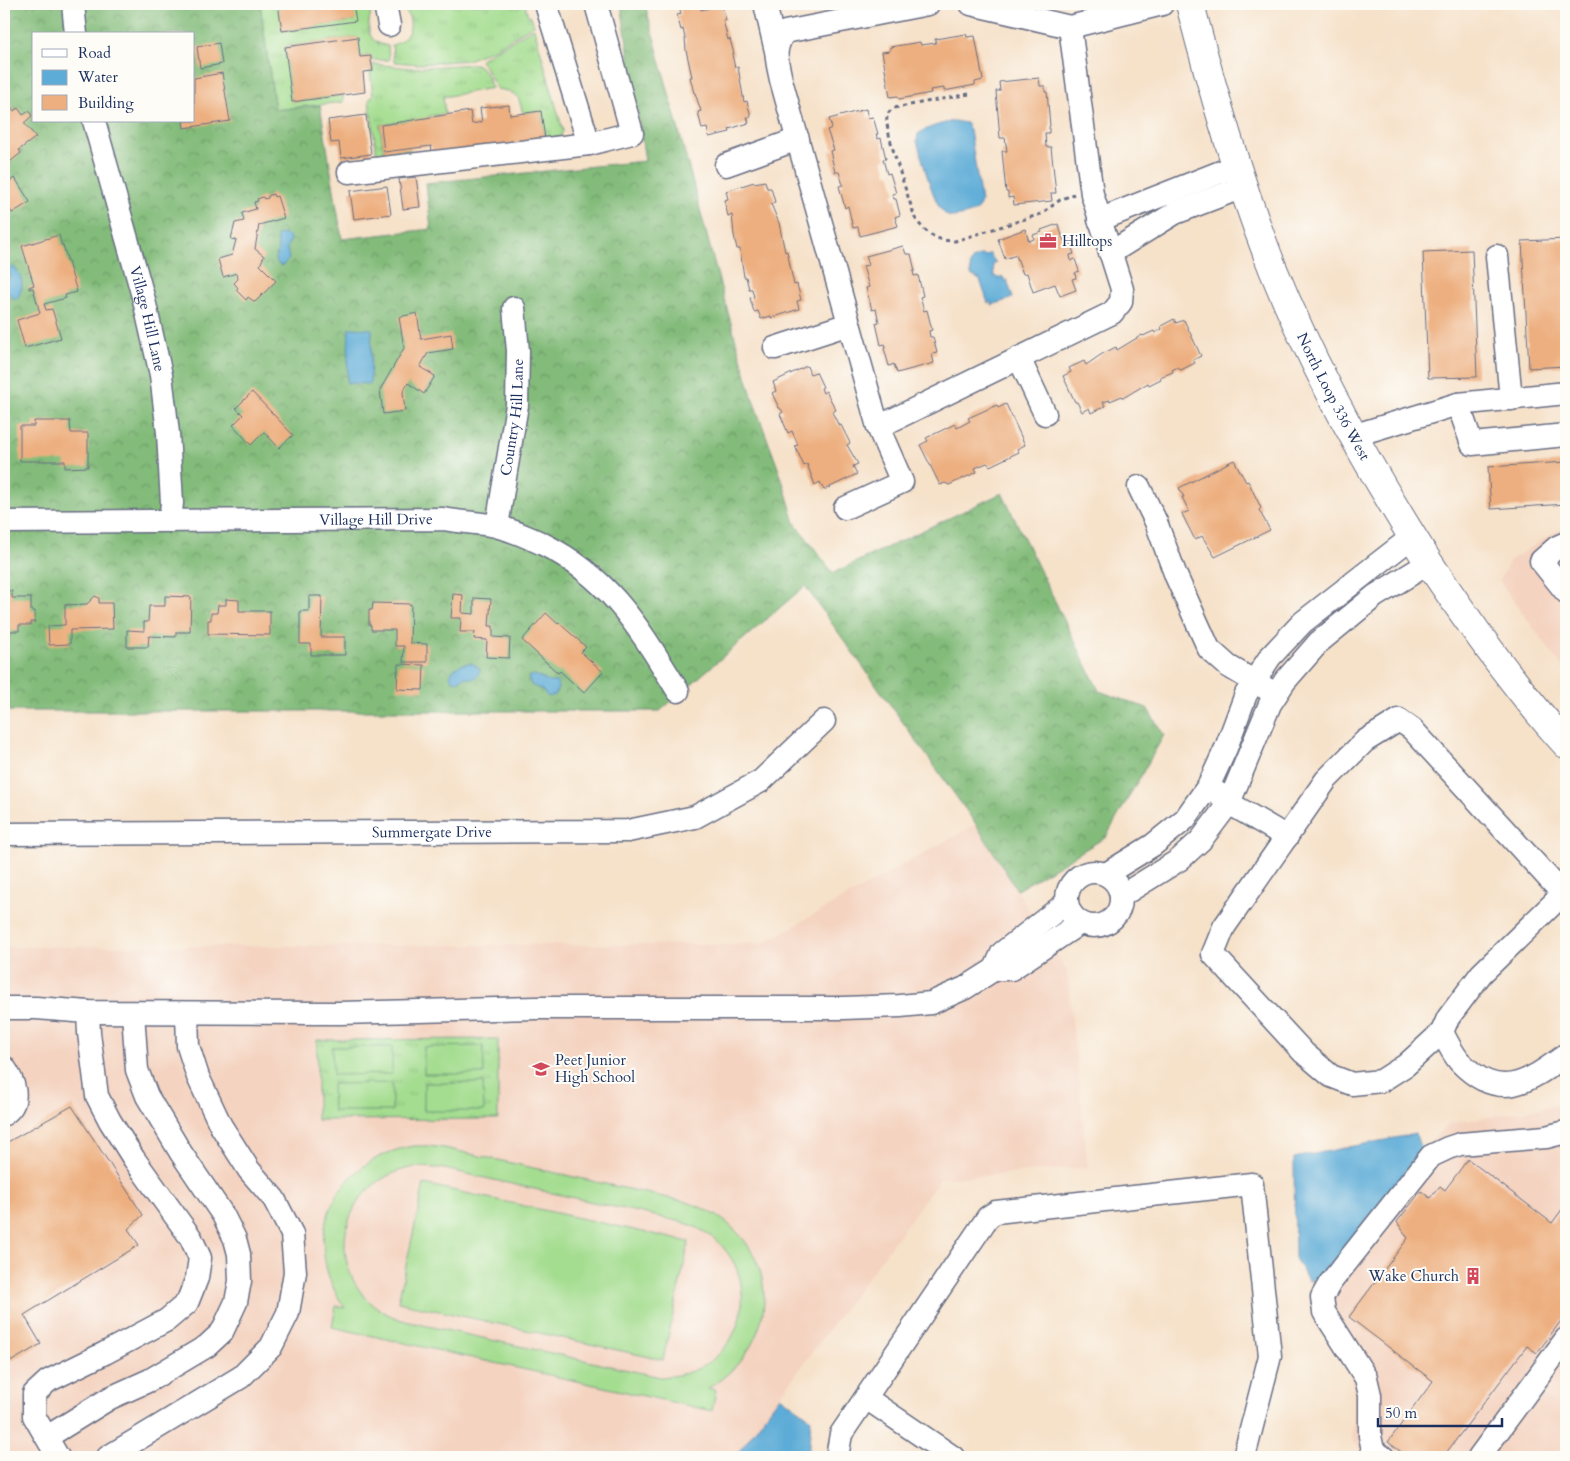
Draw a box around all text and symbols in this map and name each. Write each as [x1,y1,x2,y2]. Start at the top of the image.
legend [32,32,195,122]
text: Road [78,43,111,63]
text: Water [77,67,119,87]
text: Building [78,93,134,113]
office icon: Hilltops [1038,231,1058,251]
place label: Hilltops [1062,231,1112,251]
street label: Village Hill Lane [125,264,170,374]
street label: North Loop 336 West [1292,329,1375,464]
street label: Country Hill Lane [495,358,528,477]
street label: Village Hill Drive [319,509,433,530]
street label: Summergate Drive [372,822,492,842]
place label: Peet Junior High School [555,1050,635,1087]
school or university icon: Peet Junior High School [531,1059,551,1079]
place label: Wake Church [1368,1266,1460,1286]
building icon: Wake Church [1463,1266,1483,1286]
scale bar [1378,1396,1501,1428]
text: 50 m [1385,1403,1417,1423]

